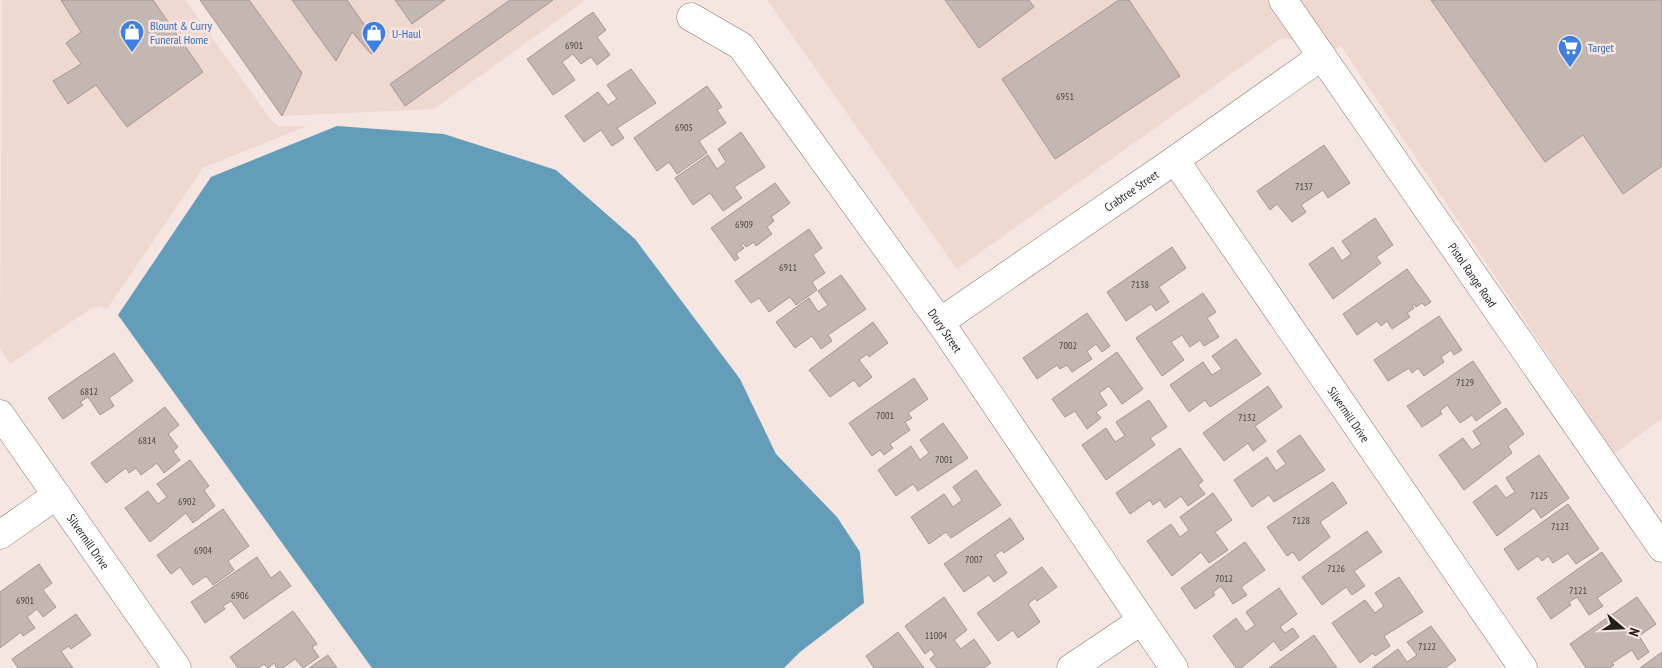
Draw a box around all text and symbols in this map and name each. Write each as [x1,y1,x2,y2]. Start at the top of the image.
place label: Blount & Curry Funeral Home [150,18,212,47]
shop icon: Blount & Curry Funeral Home [119,19,145,53]
shop icon: U-Haul [361,20,387,54]
place label: U-Haul [392,26,421,41]
supermarket icon: Target [1557,34,1583,68]
house number: 6901 [565,39,583,52]
place label: Target [1588,40,1615,55]
house number: 6951 [1056,90,1074,103]
house number: 6905 [675,121,693,134]
street label: Crabtree Street [1101,166,1162,214]
house number: 7137 [1295,180,1313,193]
house number: 6909 [735,218,753,231]
street label: Pistol Range Road [1446,240,1500,310]
house number: 6911 [779,261,797,274]
house number: 7138 [1131,278,1149,291]
street label: Drury Street [925,305,966,356]
house number: 7002 [1059,339,1077,352]
house number: 7129 [1456,376,1474,389]
street label: Silvermill Drive [1325,384,1373,445]
house number: 6812 [80,385,98,398]
house number: 7001 [876,409,894,422]
house number: 7132 [1238,411,1256,424]
house number: 6814 [138,434,157,447]
house number: 7001 [935,453,953,466]
house number: 7125 [1530,489,1548,502]
house number: 6902 [178,495,196,508]
street label: Silvermill Drive [64,511,113,572]
house number: 7128 [1292,514,1310,527]
house number: 7123 [1551,520,1569,533]
house number: 6904 [194,544,213,557]
house number: 7007 [965,553,983,566]
house number: 7126 [1327,562,1346,575]
house number: 7012 [1215,572,1233,585]
house number: 7121 [1569,584,1587,597]
house number: 6906 [231,589,250,602]
house number: 6901 [16,594,34,607]
north arrow [1597,603,1647,653]
text: N [1625,626,1644,639]
house number: 11004 [925,629,948,642]
house number: 7122 [1418,640,1436,653]

